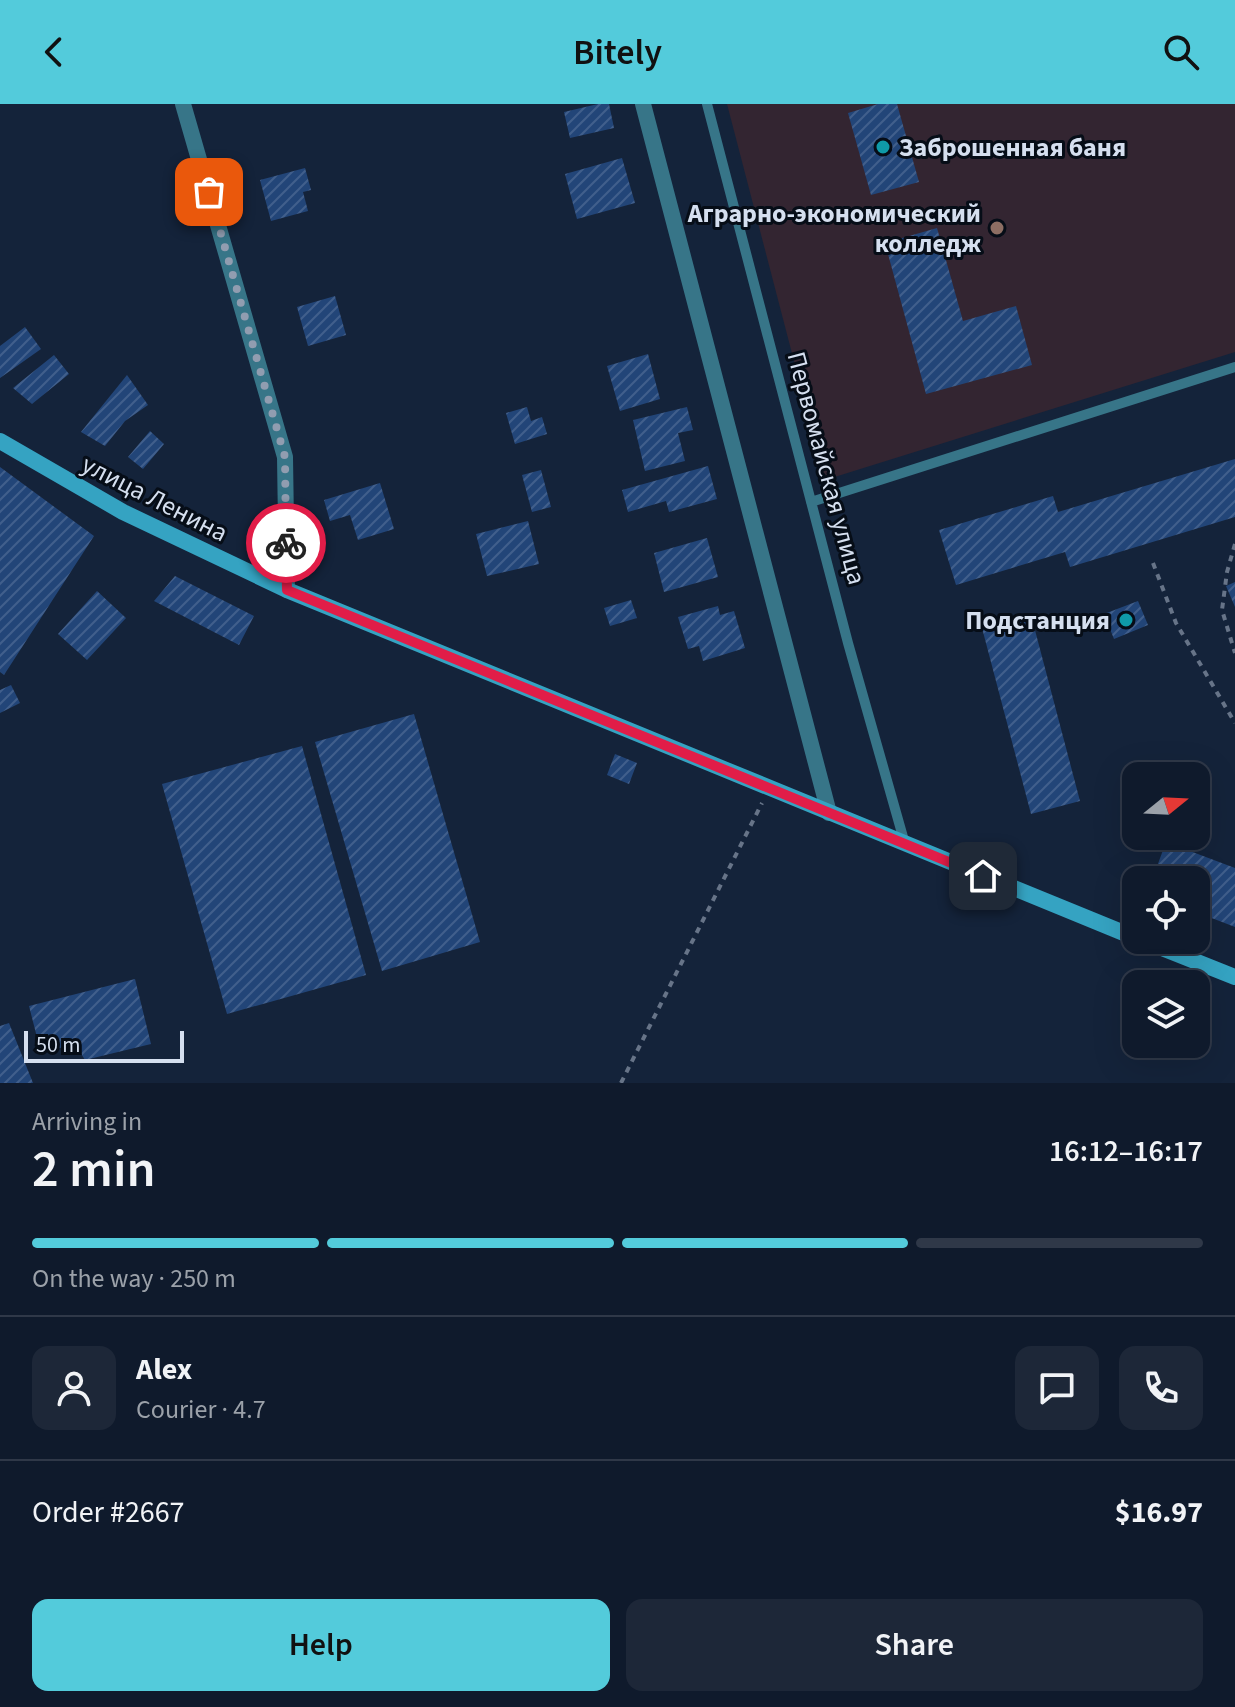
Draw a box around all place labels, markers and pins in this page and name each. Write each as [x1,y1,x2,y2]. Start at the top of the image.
place label: Заброшенная баня [899,129,1126,166]
marker: Заброшенная баня [874,138,892,156]
pin [175,158,243,226]
place label: Аграрно-экономический колледж [687,195,981,262]
marker: Аграрно-экономический колледж [988,219,1006,237]
place label: Подстанция [965,602,1110,639]
marker: Подстанция [1117,611,1135,629]
pin [949,842,1017,910]

